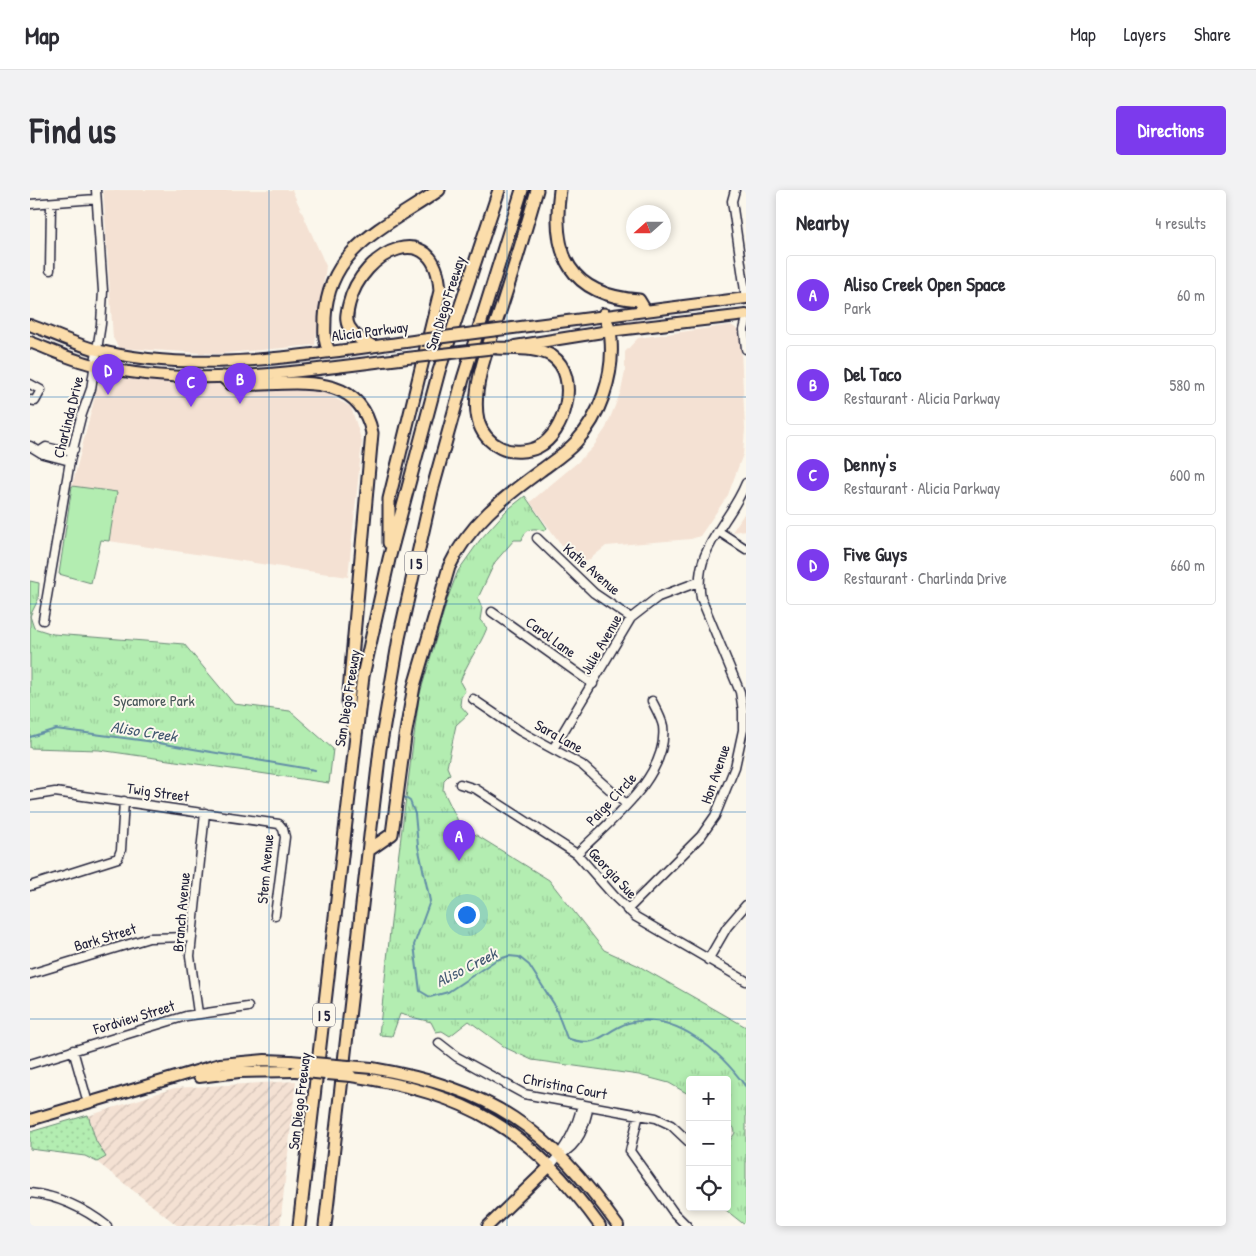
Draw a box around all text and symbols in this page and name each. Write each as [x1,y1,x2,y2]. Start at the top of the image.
text: Map [25,19,59,51]
text: Map [1070,22,1096,47]
text: Layers [1124,22,1166,47]
text: Share [1194,22,1231,47]
button: Directions [1116,106,1226,155]
text: Find us [30,107,116,154]
north arrow [626,205,671,250]
text: Nearby [796,208,849,237]
text: 4 results [1155,212,1206,234]
street label: San Diego Freeway [420,253,470,353]
text: Aliso Creek Open Space [844,271,1005,297]
text: A [809,284,817,306]
text: 60 m [1177,284,1205,306]
text: Park [844,297,871,319]
street label: Alicia Parkway [330,316,410,346]
pin: D [92,354,124,395]
text: Del Taco [844,361,901,387]
pin: B [224,363,256,404]
pin: C [175,366,207,407]
street label: Charlinda Drive [48,374,88,460]
text: B [809,374,817,396]
text: 580 m [1170,374,1205,396]
text: Restaurant · Alicia Parkway [844,387,1000,409]
text: Denny's [844,451,896,477]
text: C [809,464,817,486]
text: 600 m [1170,464,1205,486]
text: Restaurant · Alicia Parkway [844,477,1000,499]
street label: Katie Avenue [559,538,625,600]
text: Five Guys [844,541,907,567]
road number: I 5 [405,552,427,574]
text: D [809,554,817,576]
text: 660 m [1171,554,1205,576]
text: Restaurant · Charlinda Drive [844,567,1007,589]
street label: Julie Avenue [575,610,627,678]
street label: Carol Lane [522,612,580,662]
street label: San Diego Freeway [329,648,365,748]
park label: Sycamore Park [113,690,195,711]
street label: Sara Lane [531,714,587,758]
water label: Aliso Creek [110,715,180,747]
street label: Hon Avenue [695,742,735,806]
street label: Paige Circle [581,768,641,830]
street label: Twig Street [126,777,191,807]
pin: A [443,820,475,861]
street label: Stem Avenue [252,833,278,905]
street label: Georgia Sue [584,843,642,903]
street label: Branch Avenue [167,871,195,953]
your location [454,902,480,928]
street label: Bark Street [71,917,139,956]
water label: Aliso Creek [431,942,502,992]
street label: Fordview Street [90,994,178,1040]
road number: I 5 [313,1004,335,1026]
street label: San Diego Freeway [283,1051,315,1151]
street label: Christina Court [521,1068,610,1105]
map controls [686,1076,731,1211]
button: + [686,1076,731,1121]
button: − [686,1121,731,1166]
button: locate [686,1166,731,1211]

